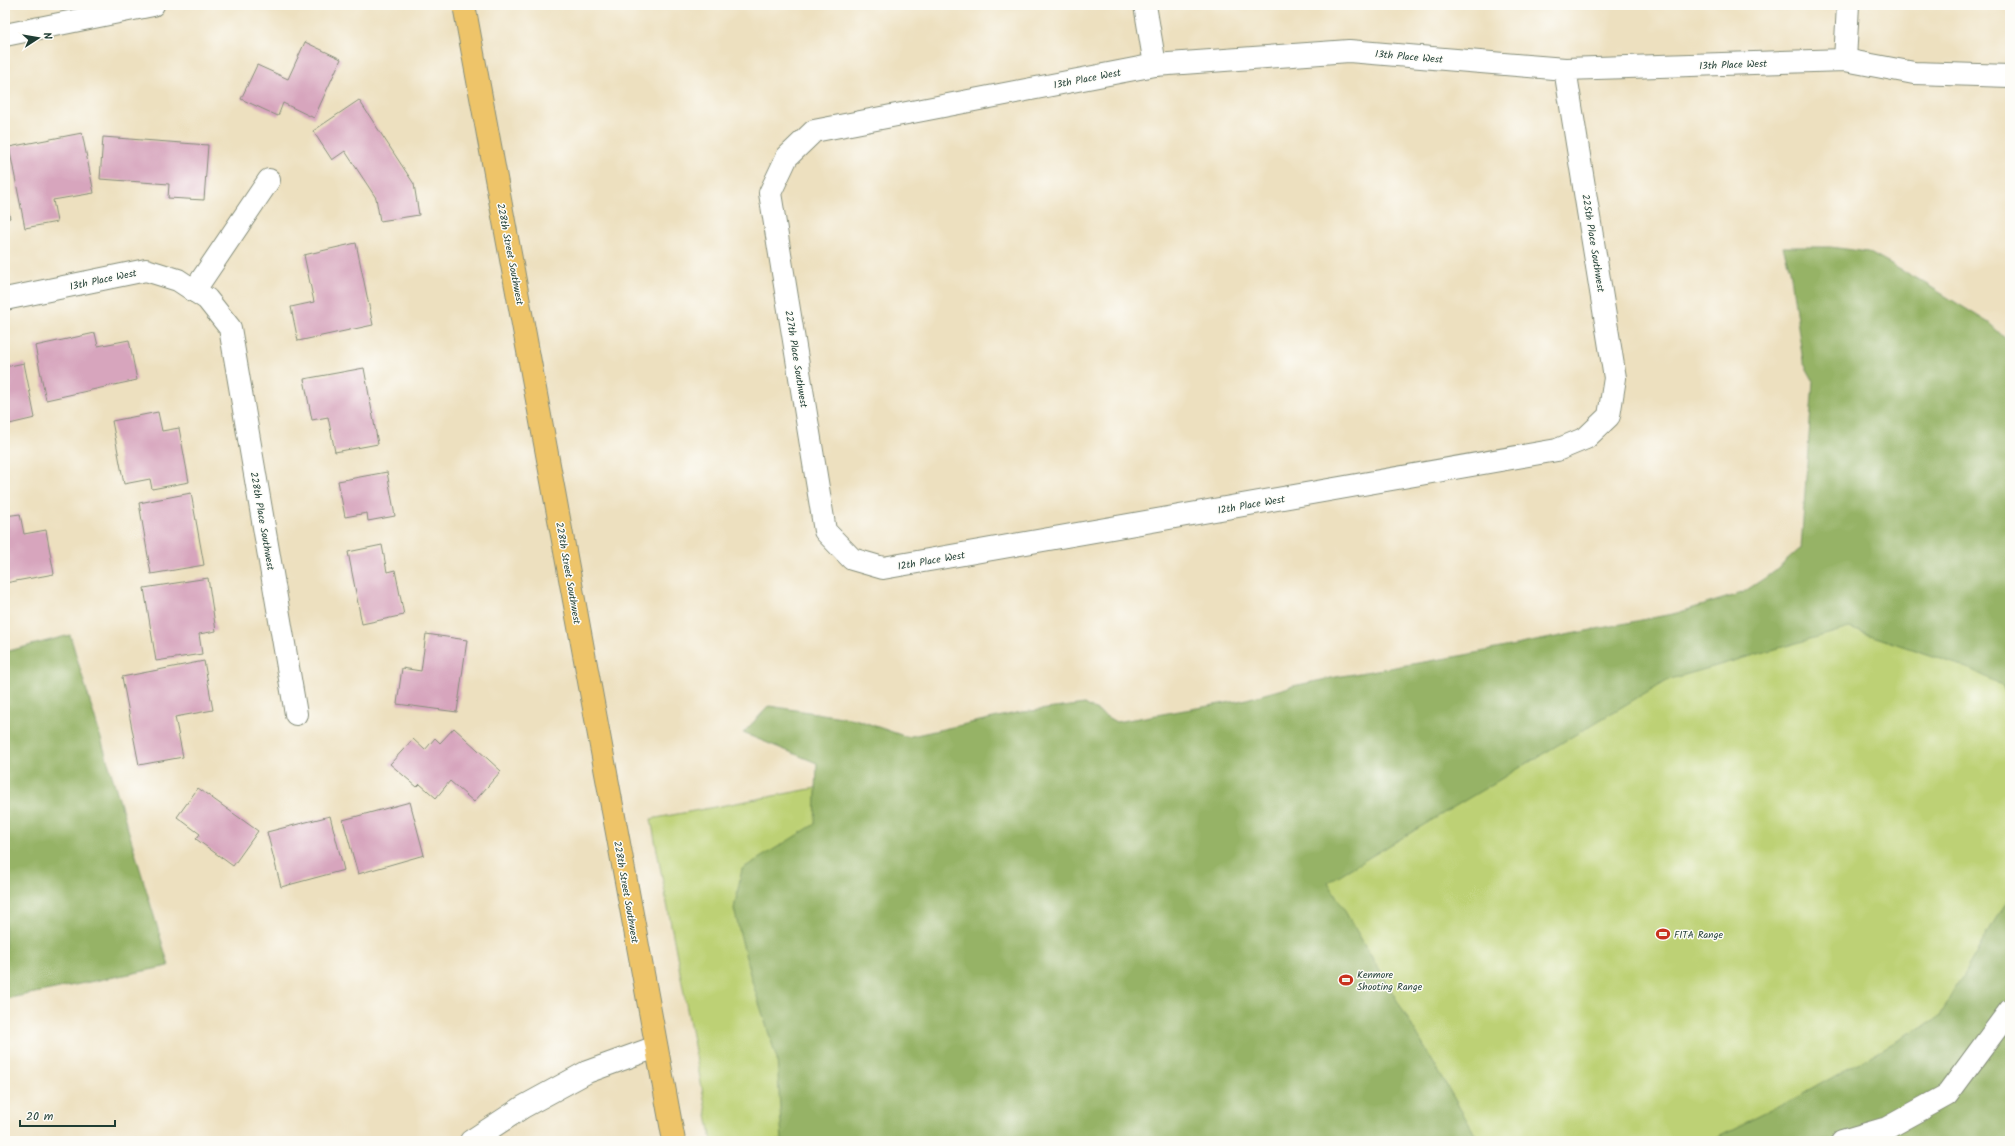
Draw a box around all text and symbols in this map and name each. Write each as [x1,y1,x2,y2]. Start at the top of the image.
north arrow [18,18,58,58]
text: N [37,31,56,41]
street label: 13th Place West [1374,46,1444,68]
street label: 13th Place West [1699,56,1767,74]
street label: 13th Place West [1052,65,1122,93]
street label: 225th Place Southwest [1577,193,1609,293]
street label: 228th Street Southwest [492,202,528,307]
street label: 13th Place West [68,265,138,295]
street label: 227th Place Southwest [780,309,812,409]
street label: 228th Place Southwest [245,471,279,572]
street label: 12th Place West [1216,491,1286,519]
street label: 228th Street Southwest [551,521,585,626]
street label: 12th Place West [896,547,966,575]
street label: 228th Street Southwest [609,840,643,945]
sports icon: FITA Range [1655,926,1671,942]
place label: FITA Range [1674,927,1723,943]
place label: Kenmore Shooting Range [1357,967,1423,995]
sports icon: Kenmore Shooting Range [1338,972,1354,988]
scale bar [20,1102,115,1128]
text: 20 m [26,1107,54,1126]

